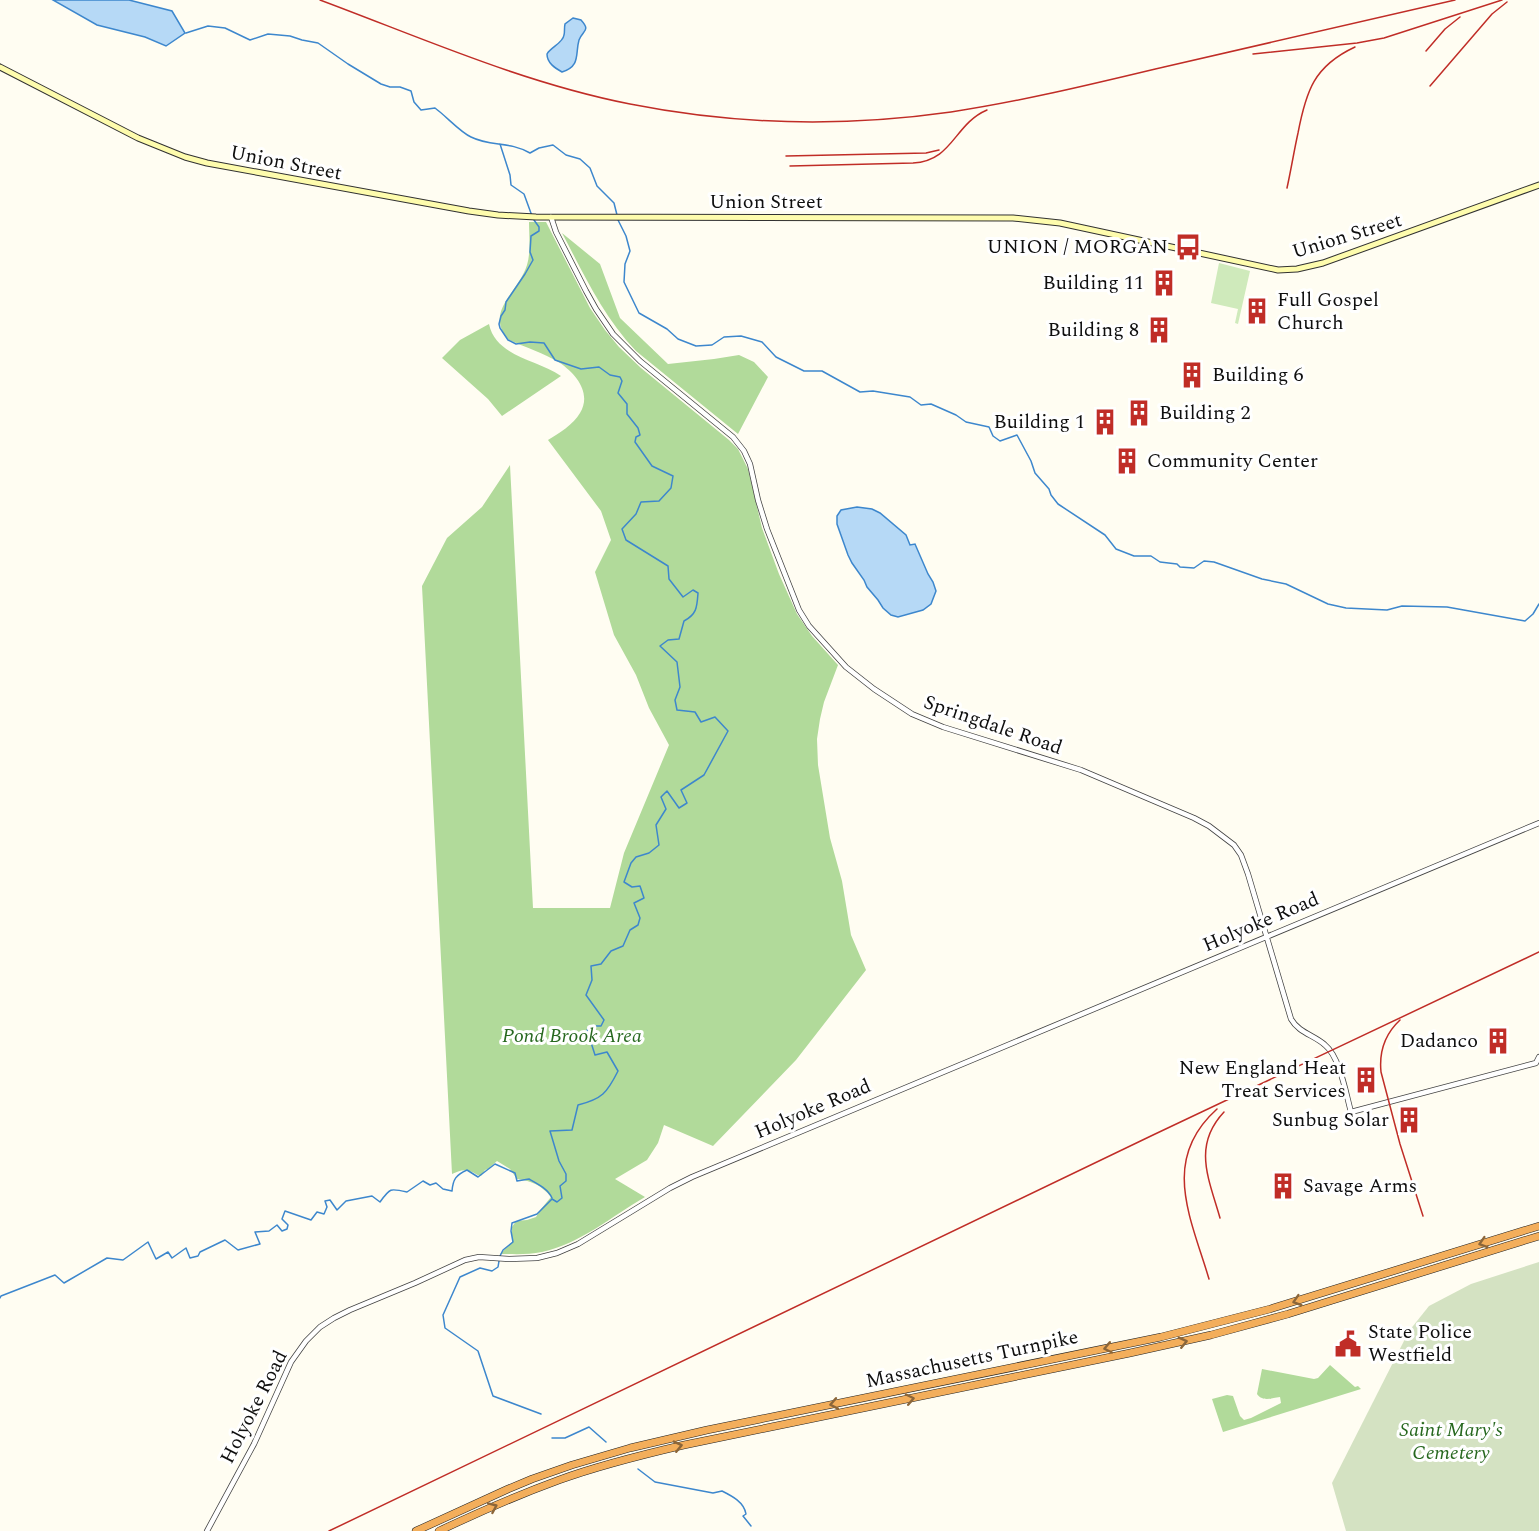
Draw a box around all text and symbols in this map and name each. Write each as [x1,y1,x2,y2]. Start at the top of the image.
street label: Union Street [227,137,345,189]
street label: Union Street [709,187,823,217]
street label: Union Street [1288,205,1406,267]
place label: UNION / MORGAN [987,232,1168,262]
bus stop icon: UNION / MORGAN [1173,232,1203,262]
place label: Building 11 [1043,268,1144,298]
building icon: Building 11 [1149,268,1179,298]
place label: Full Gospel Church [1277,285,1379,338]
building icon: Full Gospel Church [1242,296,1272,326]
place label: Building 8 [1048,315,1139,345]
building icon: Building 8 [1144,315,1174,345]
building icon: Building 6 [1177,360,1207,390]
place label: Building 6 [1212,360,1303,390]
building icon: Building 2 [1124,398,1154,428]
place label: Building 2 [1159,398,1250,428]
place label: Building 1 [994,407,1085,437]
building icon: Building 1 [1090,407,1120,437]
building icon: Community Center [1112,446,1142,476]
place label: Community Center [1147,446,1318,476]
street label: Springdale Road [920,687,1066,763]
street label: Holyoke Road [1198,884,1324,960]
park label: Pond Brook Area [502,1021,642,1051]
place label: Dadanco [1400,1026,1478,1056]
building icon: Dadanco [1483,1026,1513,1056]
place label: New England Heat Treat Services [1179,1053,1346,1106]
building icon: New England Heat Treat Services [1351,1065,1381,1095]
street label: Holyoke Road [750,1071,876,1147]
place label: Sunbug Solar [1272,1105,1389,1135]
building icon: Sunbug Solar [1394,1105,1424,1135]
building icon: Savage Arms [1268,1171,1298,1201]
place label: Savage Arms [1303,1171,1417,1201]
one-way arrow [1478,1236,1489,1249]
one-way arrow [1292,1294,1303,1306]
place label: State Police Westfield [1368,1317,1472,1370]
street label: Massachusetts Turnpike [863,1322,1081,1396]
public building icon: State Police Westfield [1333,1329,1363,1359]
one-way arrow [1178,1336,1188,1349]
one-way arrow [1103,1341,1113,1354]
street label: Holyoke Road [213,1345,295,1469]
one-way arrow [905,1393,915,1406]
one-way arrow [830,1397,840,1410]
park label: Saint Mary's Cemetery [1399,1415,1503,1468]
one-way arrow [672,1441,682,1454]
one-way arrow [486,1502,497,1514]

